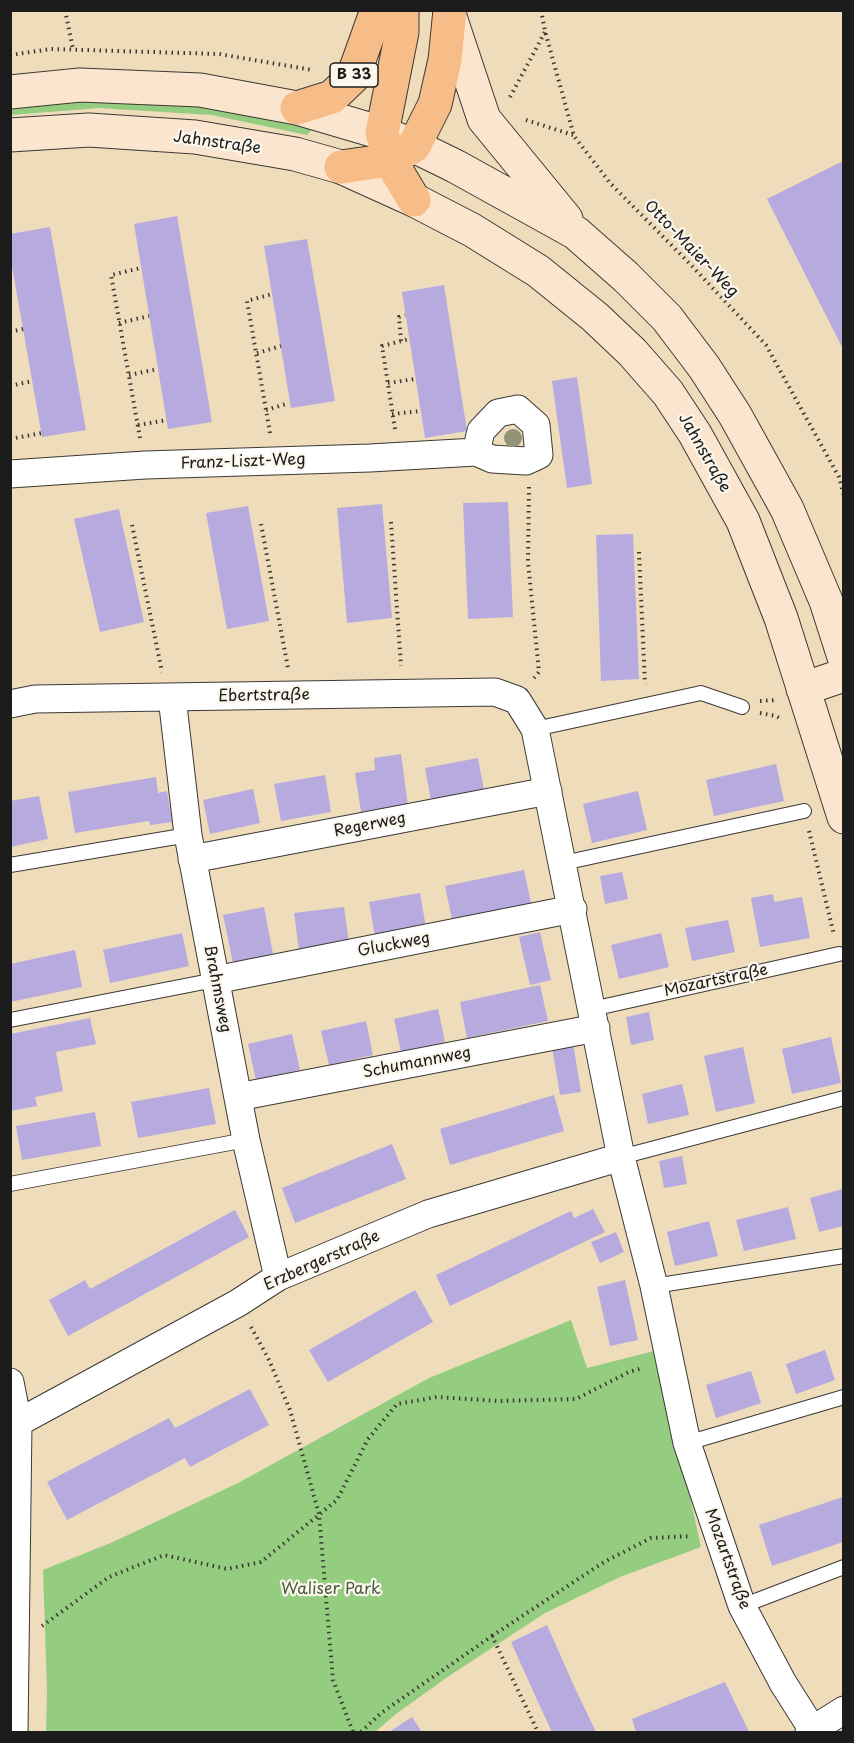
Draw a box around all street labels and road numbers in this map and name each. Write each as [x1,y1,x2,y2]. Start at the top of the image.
road number: B 33 [330,63,378,87]
street label: Jahnstraße [172,127,262,159]
street label: Otto-Maier-Weg [640,197,742,301]
street label: Jahnstraße [674,410,734,496]
street label: Franz-Liszt-Weg [180,450,306,474]
street label: Ebertstraße [218,686,310,706]
street label: Regerweg [332,809,408,841]
street label: Gluckweg [356,929,432,961]
street label: Brahmsweg [199,943,235,1035]
street label: Mozartstraße [662,961,770,1001]
street label: Schumannweg [361,1043,473,1083]
street label: Erzbergerstraße [261,1227,383,1295]
street label: Mozartstraße [700,1506,754,1612]

